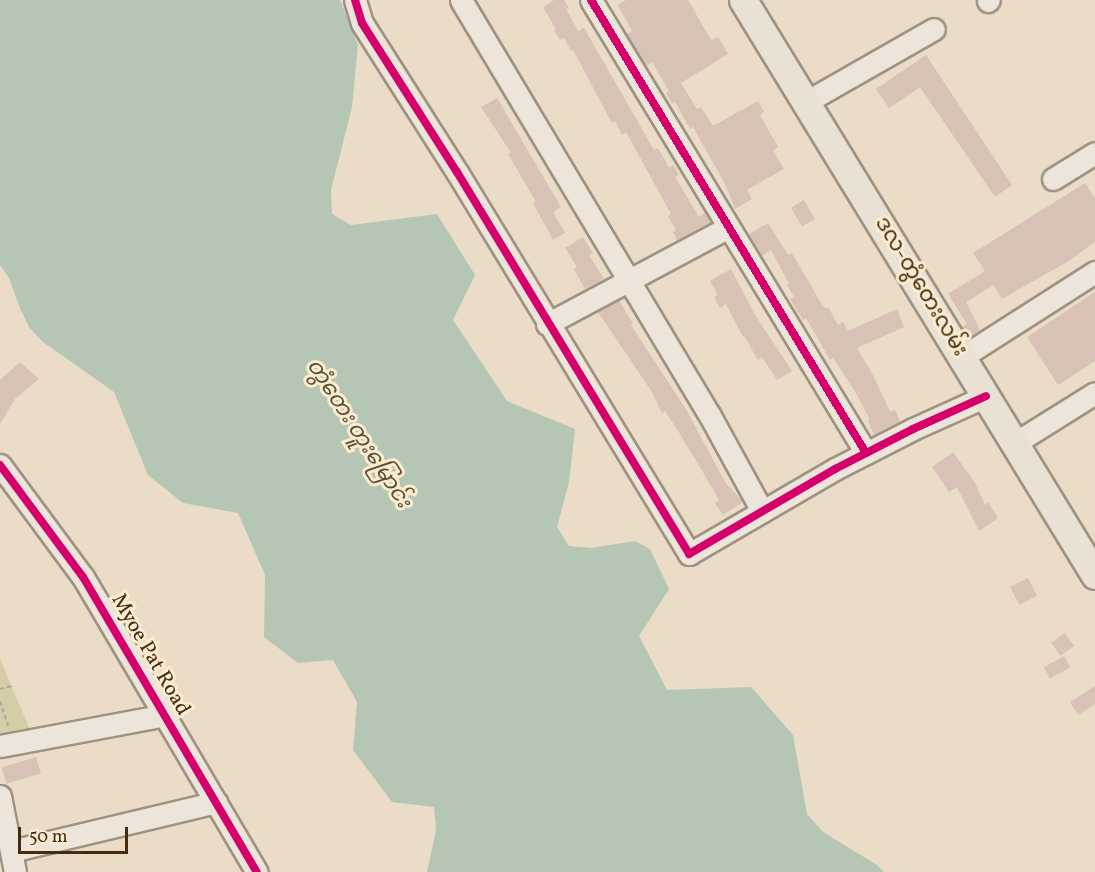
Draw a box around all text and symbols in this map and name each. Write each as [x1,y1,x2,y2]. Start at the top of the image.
street label: ဒလ-တွံတေးလမ်း [868,213,972,361]
water label: တွံတေး တူးမြောင်း [300,355,416,513]
street label: Myoe Pat Road [105,590,195,720]
scale bar [21,815,130,853]
text: 50 m [29,825,68,850]

